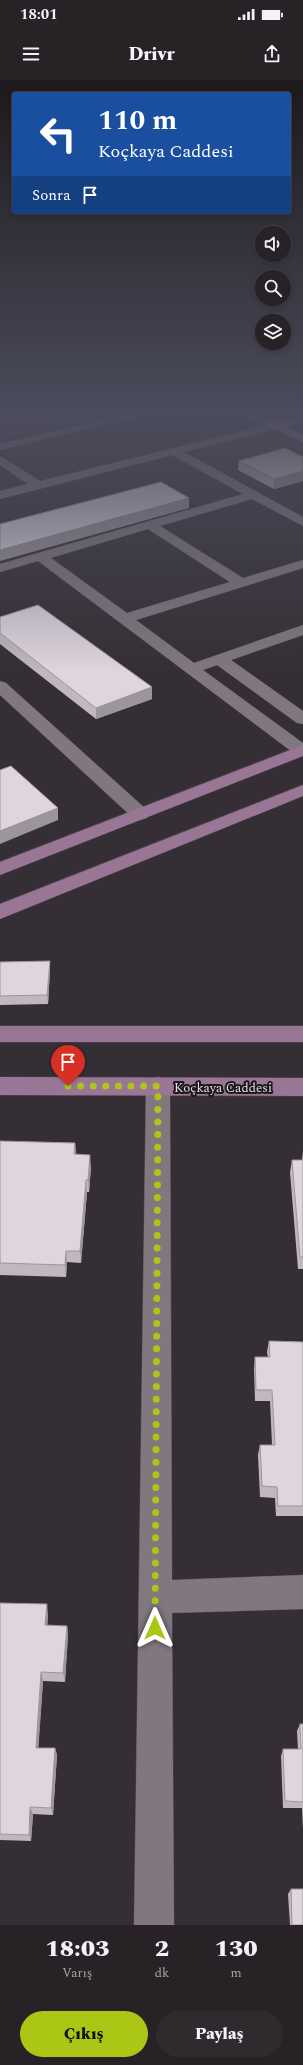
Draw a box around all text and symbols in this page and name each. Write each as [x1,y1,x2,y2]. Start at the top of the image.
text: 18:01 [20,3,58,26]
text: Drivr [129,41,174,68]
icon: menu [20,43,42,65]
icon: share [261,43,283,65]
text: 110 m [98,99,177,142]
icon: left [32,108,84,160]
text: Koçkaya Caddesi [98,138,234,165]
text: Sonra [32,184,71,207]
icon: arrive [79,184,101,206]
map controls [255,226,291,350]
button: sound [255,226,291,262]
button: search [255,270,291,306]
button: layers [255,314,291,350]
pin [51,1045,85,1086]
icon: arrive [57,1051,79,1073]
street label: Koçkaya Caddesi [174,1078,272,1098]
position arrow [134,1607,176,1649]
text: 18:03 [45,1931,110,1967]
text: 2 [155,1931,169,1967]
text: 130 [215,1931,258,1967]
text: Varış [62,1963,92,1983]
text: dk [155,1963,169,1983]
text: m [231,1963,242,1983]
button: Çıkış [20,2011,148,2057]
button: Paylaş [156,2011,283,2057]

